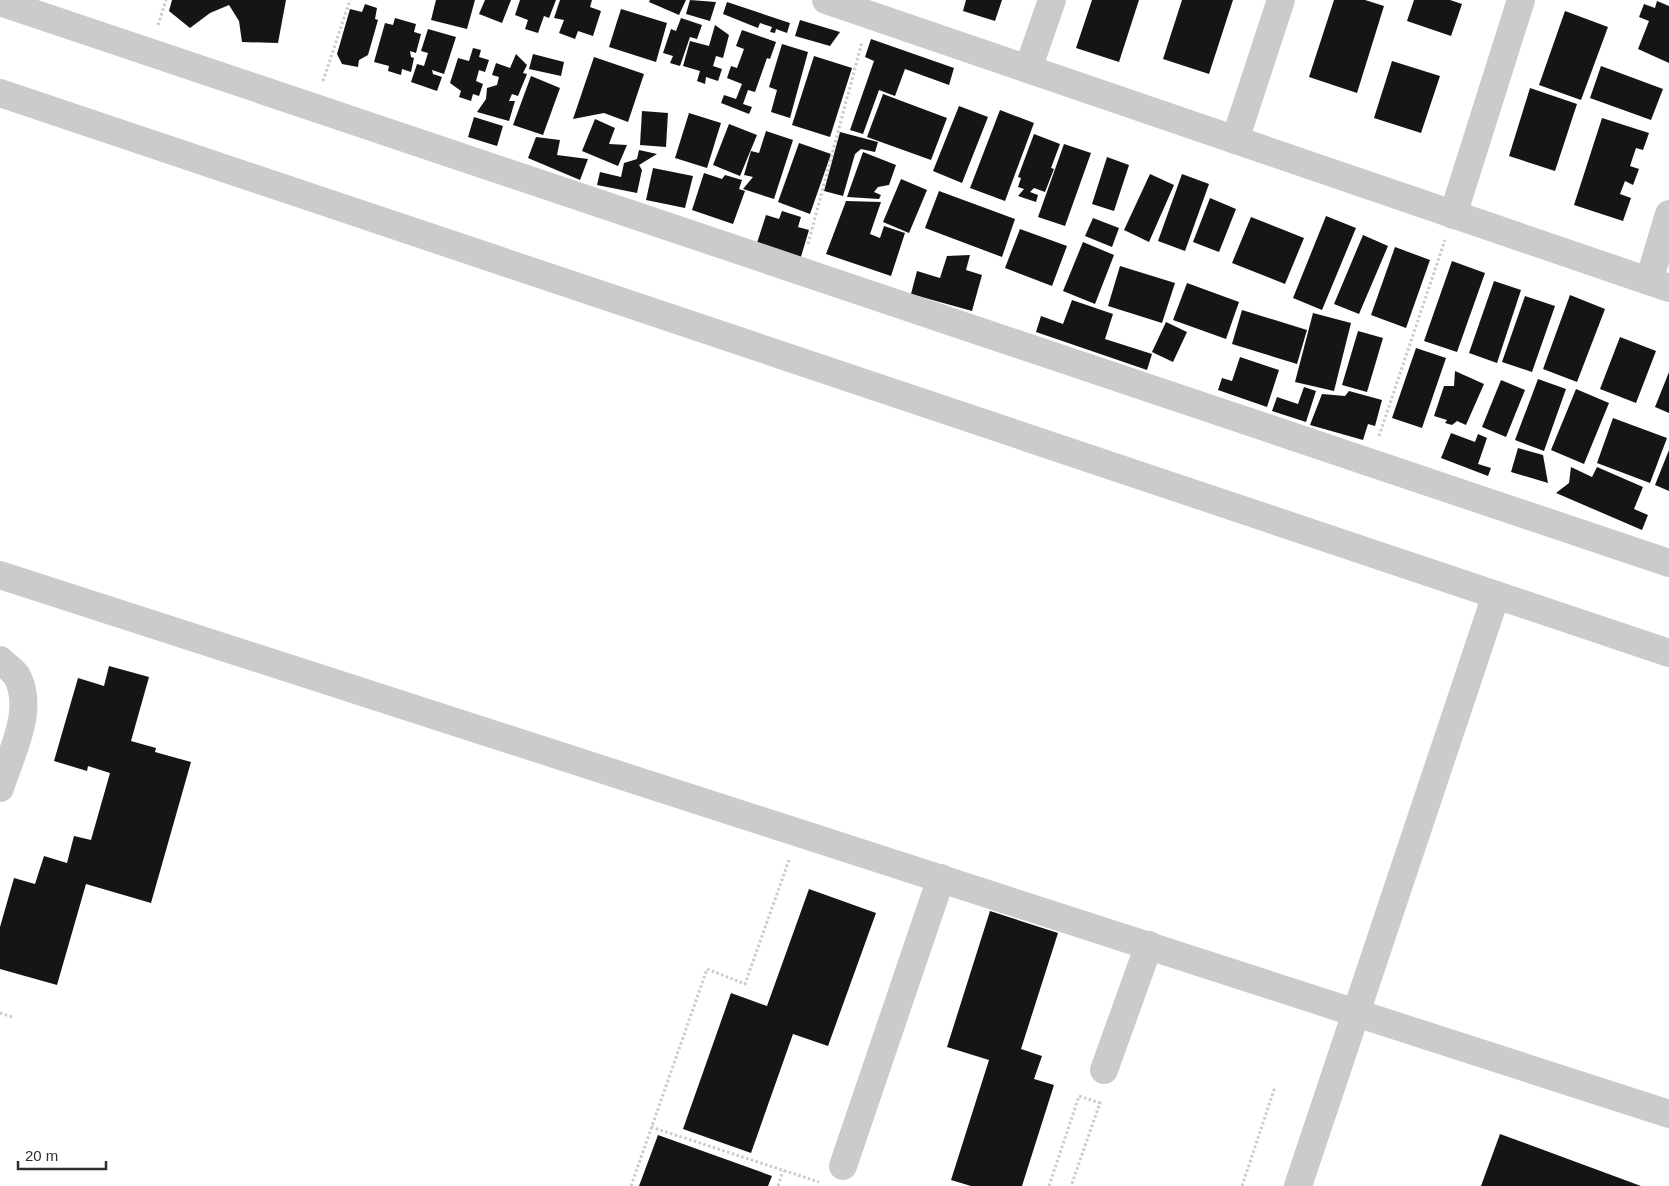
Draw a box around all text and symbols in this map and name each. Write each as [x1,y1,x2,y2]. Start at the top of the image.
scale bar [18,1138,105,1170]
text: 20 m [25,1147,58,1164]

